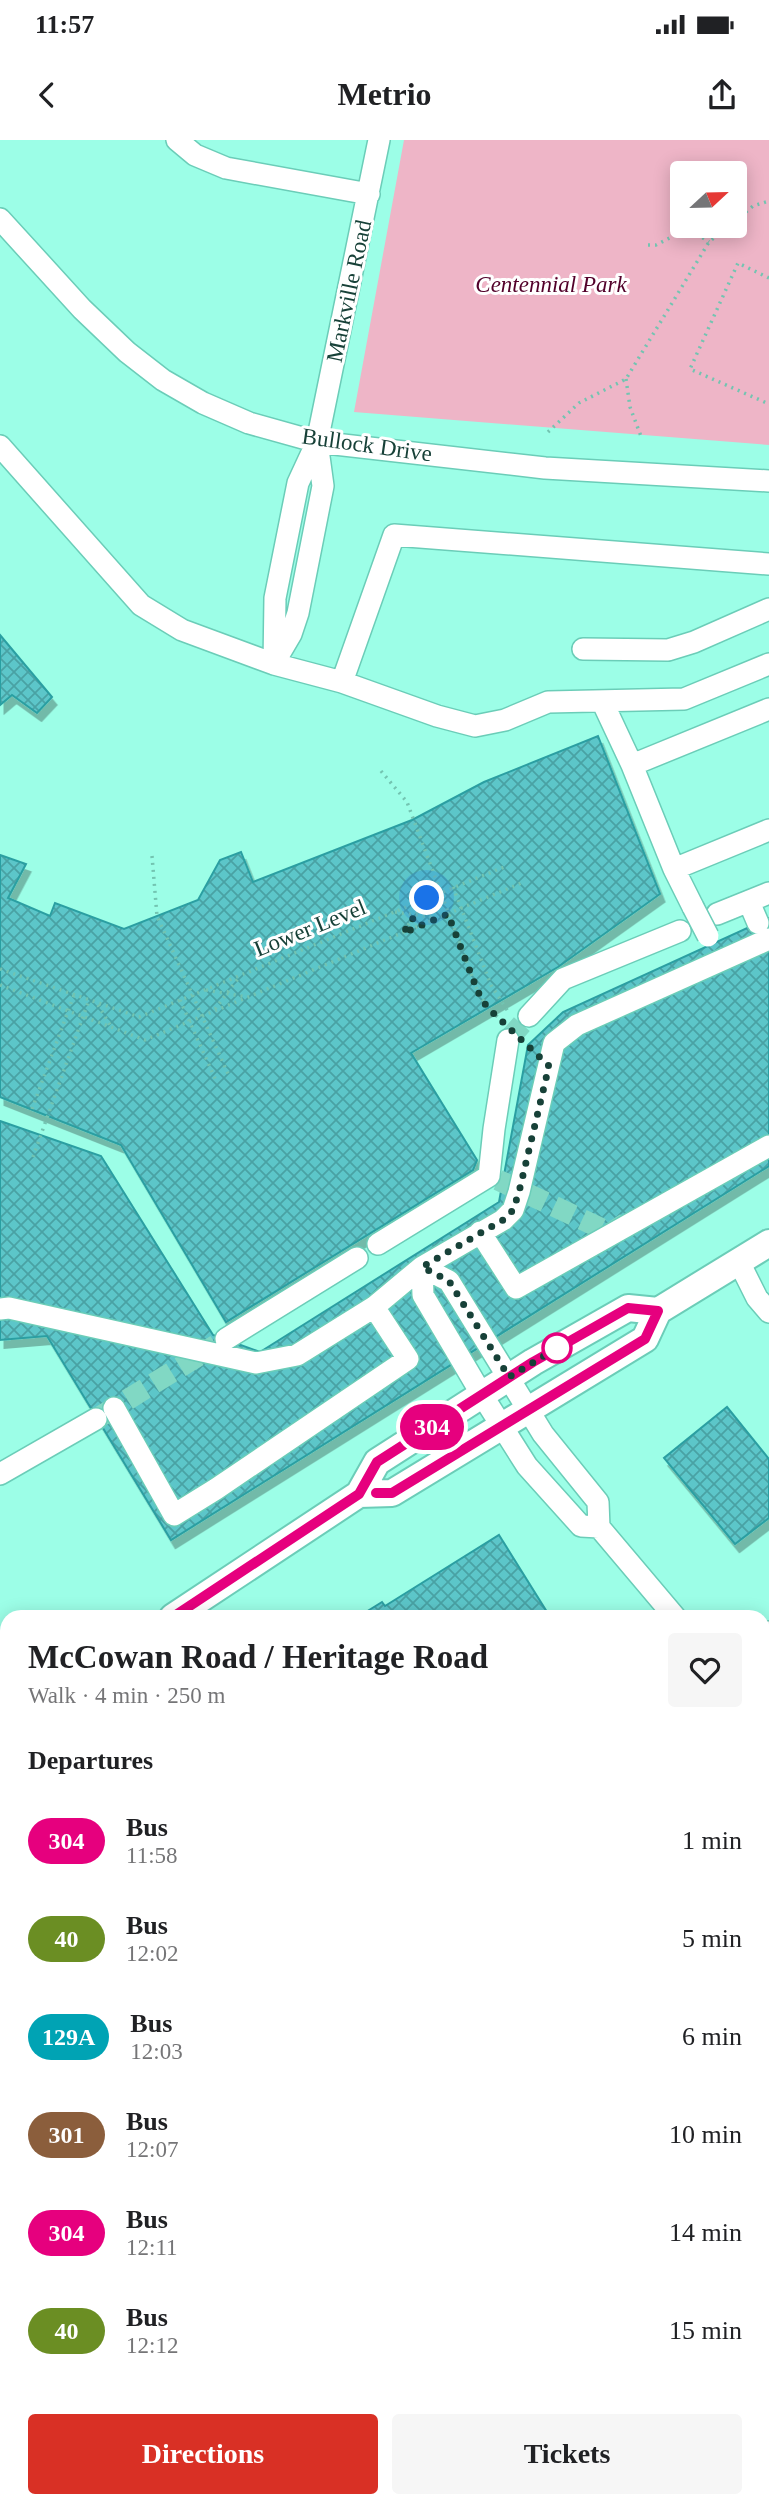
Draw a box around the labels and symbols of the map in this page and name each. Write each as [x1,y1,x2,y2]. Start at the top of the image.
north arrow [670,161,747,238]
street label: Markville Road [322,217,376,365]
park label: Centennial Park [475,272,627,297]
street label: Bullock Drive [300,424,434,466]
your location [409,880,444,915]
street label: Lower Level [251,894,369,962]
unlabelled marker [542,1333,572,1363]
line badge: 304 [392,1404,472,1450]

